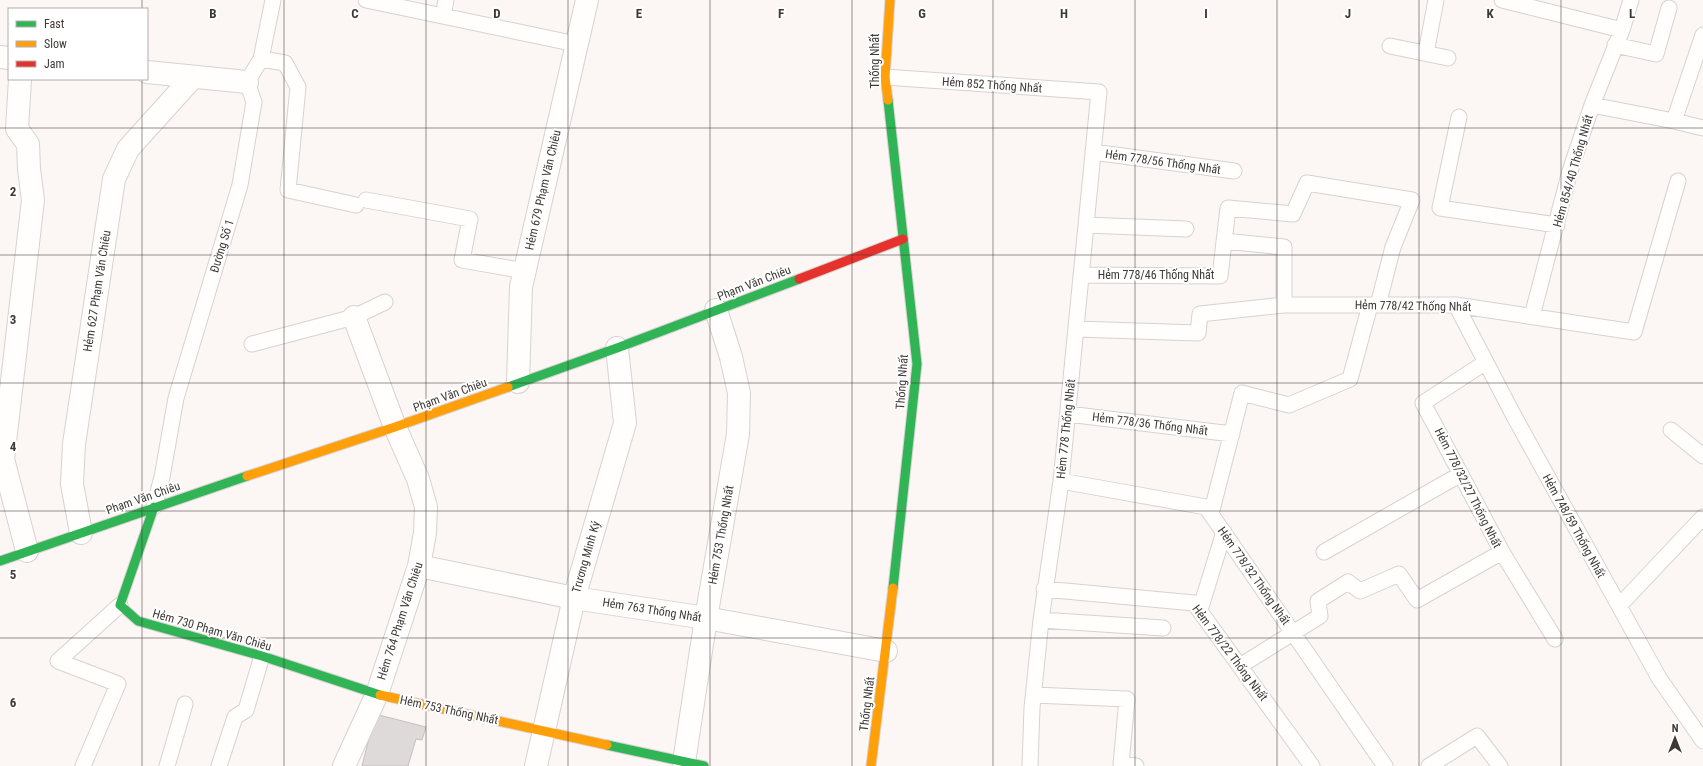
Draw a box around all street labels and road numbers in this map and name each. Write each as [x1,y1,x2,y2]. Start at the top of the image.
street label: Thống Nhất [868,33,882,89]
street label: Hẻm 852 Thống Nhất [942,75,1043,96]
street label: Hẻm 854/40 Thống Nhất [1550,113,1596,229]
street label: Hẻm 679 Phạm Văn Chiêu [522,128,564,251]
street label: Hẻm 778/56 Thống Nhất [1104,147,1222,177]
street label: Đường Số 1 [207,218,237,274]
street label: Hẻm 627 Phạm Văn Chiêu [80,229,114,353]
street label: Phạm Văn Chiêu [715,263,793,303]
street label: Hẻm 778/46 Thống Nhất [1098,268,1215,282]
street label: Hẻm 778/42 Thống Nhất [1355,298,1472,314]
street label: Thống Nhất [893,354,911,410]
street label: Phạm Văn Chiêu [411,375,489,415]
street label: Hẻm 778 Thống Nhất [1054,378,1078,480]
street label: Hẻm 778/36 Thống Nhất [1091,410,1209,438]
street label: Hẻm 778/32/27 Thống Nhất [1432,426,1505,551]
street label: Hẻm 748/59 Thống Nhất [1540,472,1609,581]
street label: Phạm Văn Chiêu [104,479,182,517]
street label: Hẻm 753 Thống Nhất [705,484,737,586]
street label: Trương Minh Ký [569,519,603,595]
street label: Hẻm 778/32 Thống Nhất [1215,524,1293,628]
street label: Hẻm 764 Phạm Văn Chiêu [374,560,426,682]
street label: Hẻm 763 Thống Nhất [601,595,703,625]
street label: Hẻm 778/22 Thống Nhất [1189,602,1271,704]
street label: Hẻm 730 Phạm Văn Chiêu [151,606,273,654]
street label: Thống Nhất [857,675,877,732]
street label: Hẻm 753 Thống Nhất [399,693,500,727]

